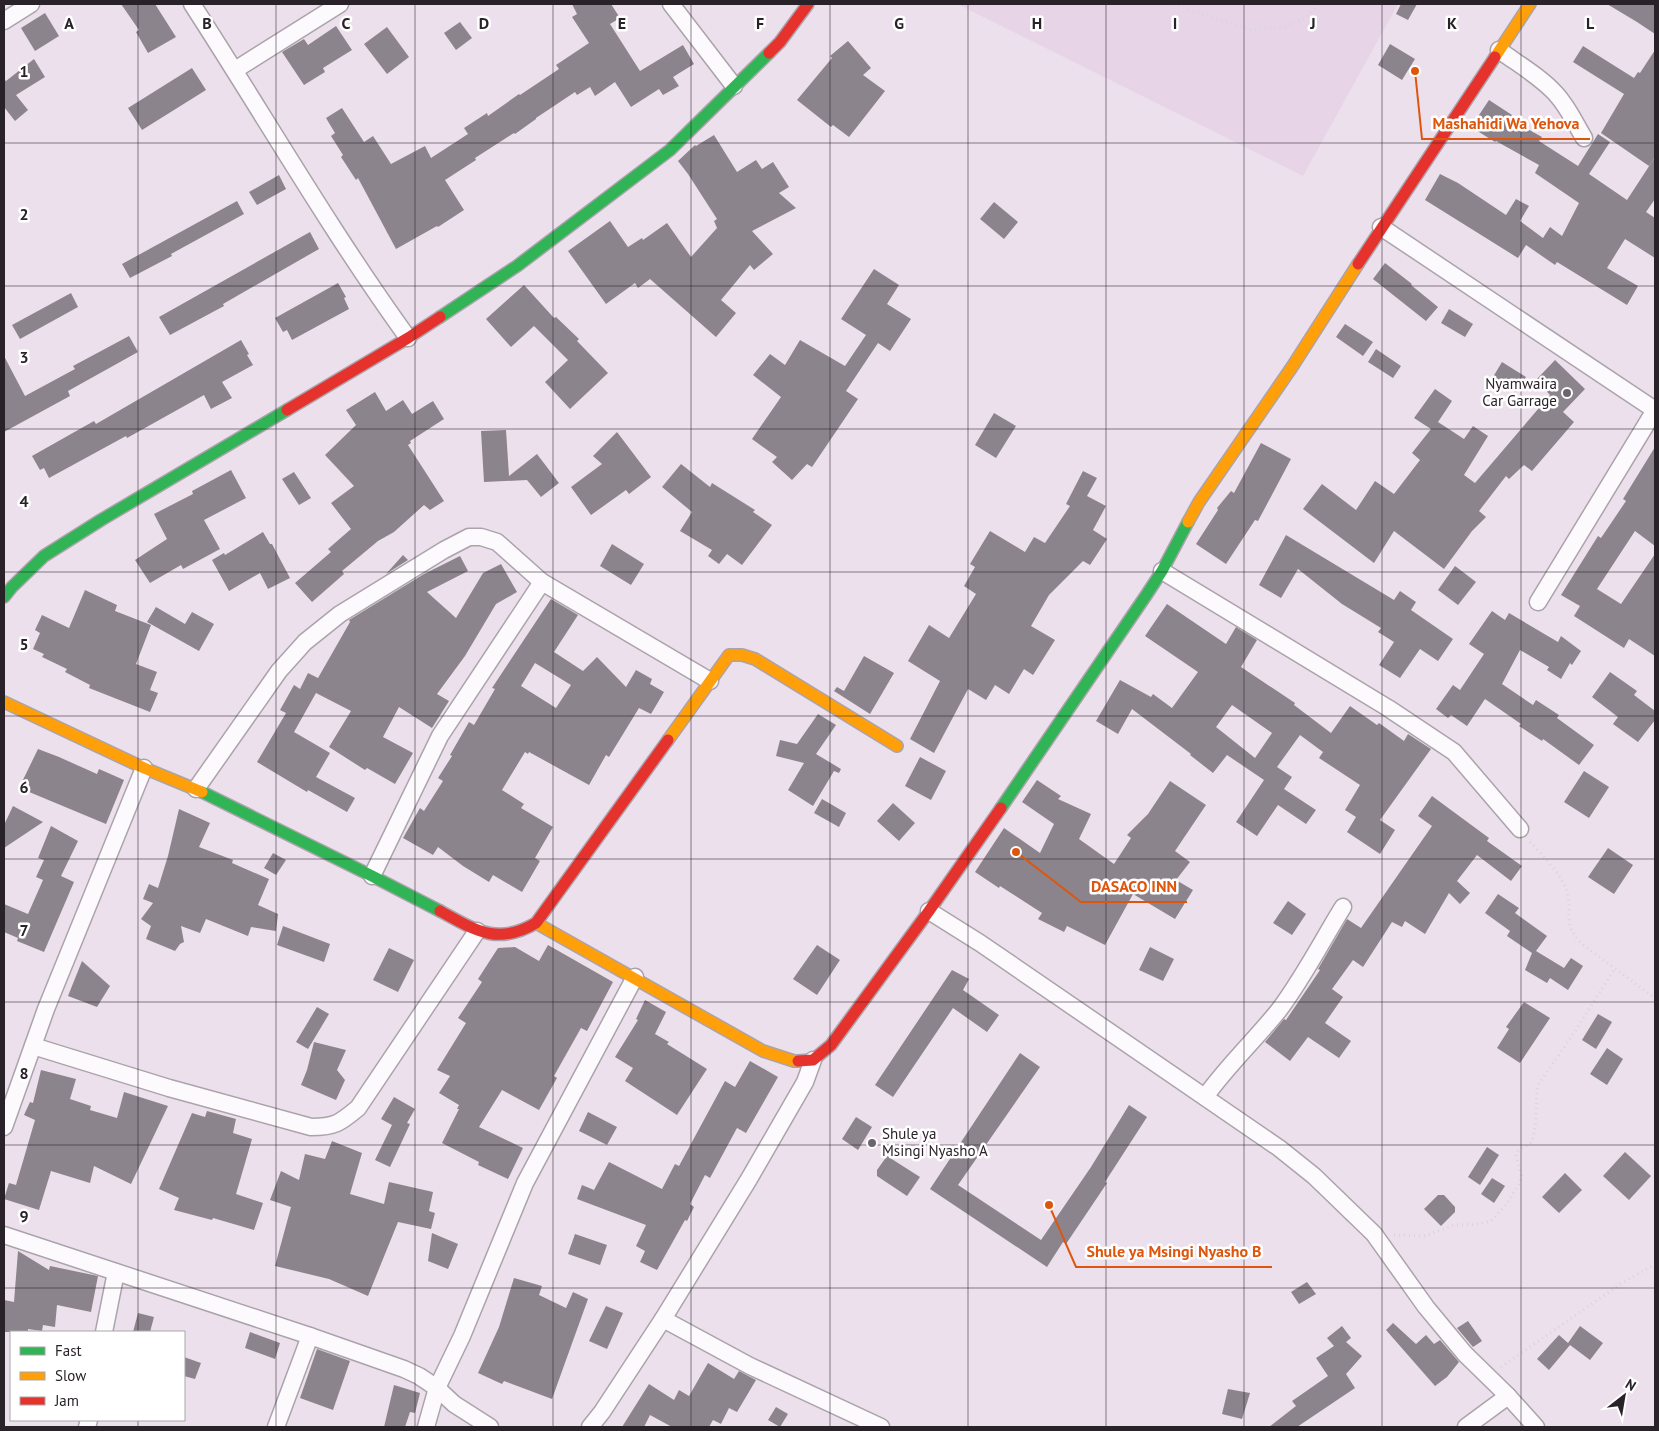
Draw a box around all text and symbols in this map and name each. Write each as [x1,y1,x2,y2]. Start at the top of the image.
text: A [64,13,74,33]
text: B [202,13,212,33]
text: C [342,13,351,33]
text: D [479,13,489,33]
text: E [618,13,626,33]
text: F [756,13,764,33]
text: G [894,13,904,33]
text: H [1032,13,1042,33]
text: I [1173,13,1177,33]
text: J [1309,13,1316,33]
text: K [1447,13,1457,33]
text: L [1586,13,1595,33]
text: 1 [19,61,29,81]
callout: Mashahidi Wa Yehova [1422,108,1590,139]
text: Mashahidi Wa Yehova [1433,113,1579,133]
text: 2 [19,204,29,224]
text: 3 [19,347,29,367]
place label: Nyamwaira Car Garrage [1482,374,1557,410]
marker: Nyamwaira Car Garrage [1561,387,1573,399]
text: 4 [19,491,29,511]
text: 5 [19,634,29,654]
text: 6 [19,777,29,797]
callout: DASACO INN [1081,871,1187,902]
text: DASACO INN [1091,876,1177,896]
text: 7 [19,920,29,940]
text: 8 [19,1063,29,1083]
place label: Shule ya Msingi Nyasho A [882,1124,988,1160]
marker: Shule ya Msingi Nyasho A [866,1137,878,1149]
text: 9 [19,1206,29,1226]
callout: Shule ya Msingi Nyasho B [1076,1236,1272,1267]
text: Shule ya Msingi Nyasho B [1086,1241,1262,1261]
legend [10,1331,185,1421]
text: Fast [55,1341,82,1360]
text: Slow [55,1366,86,1385]
north arrow [1599,1371,1649,1421]
text: N [1622,1375,1639,1395]
text: Jam [54,1391,79,1410]

